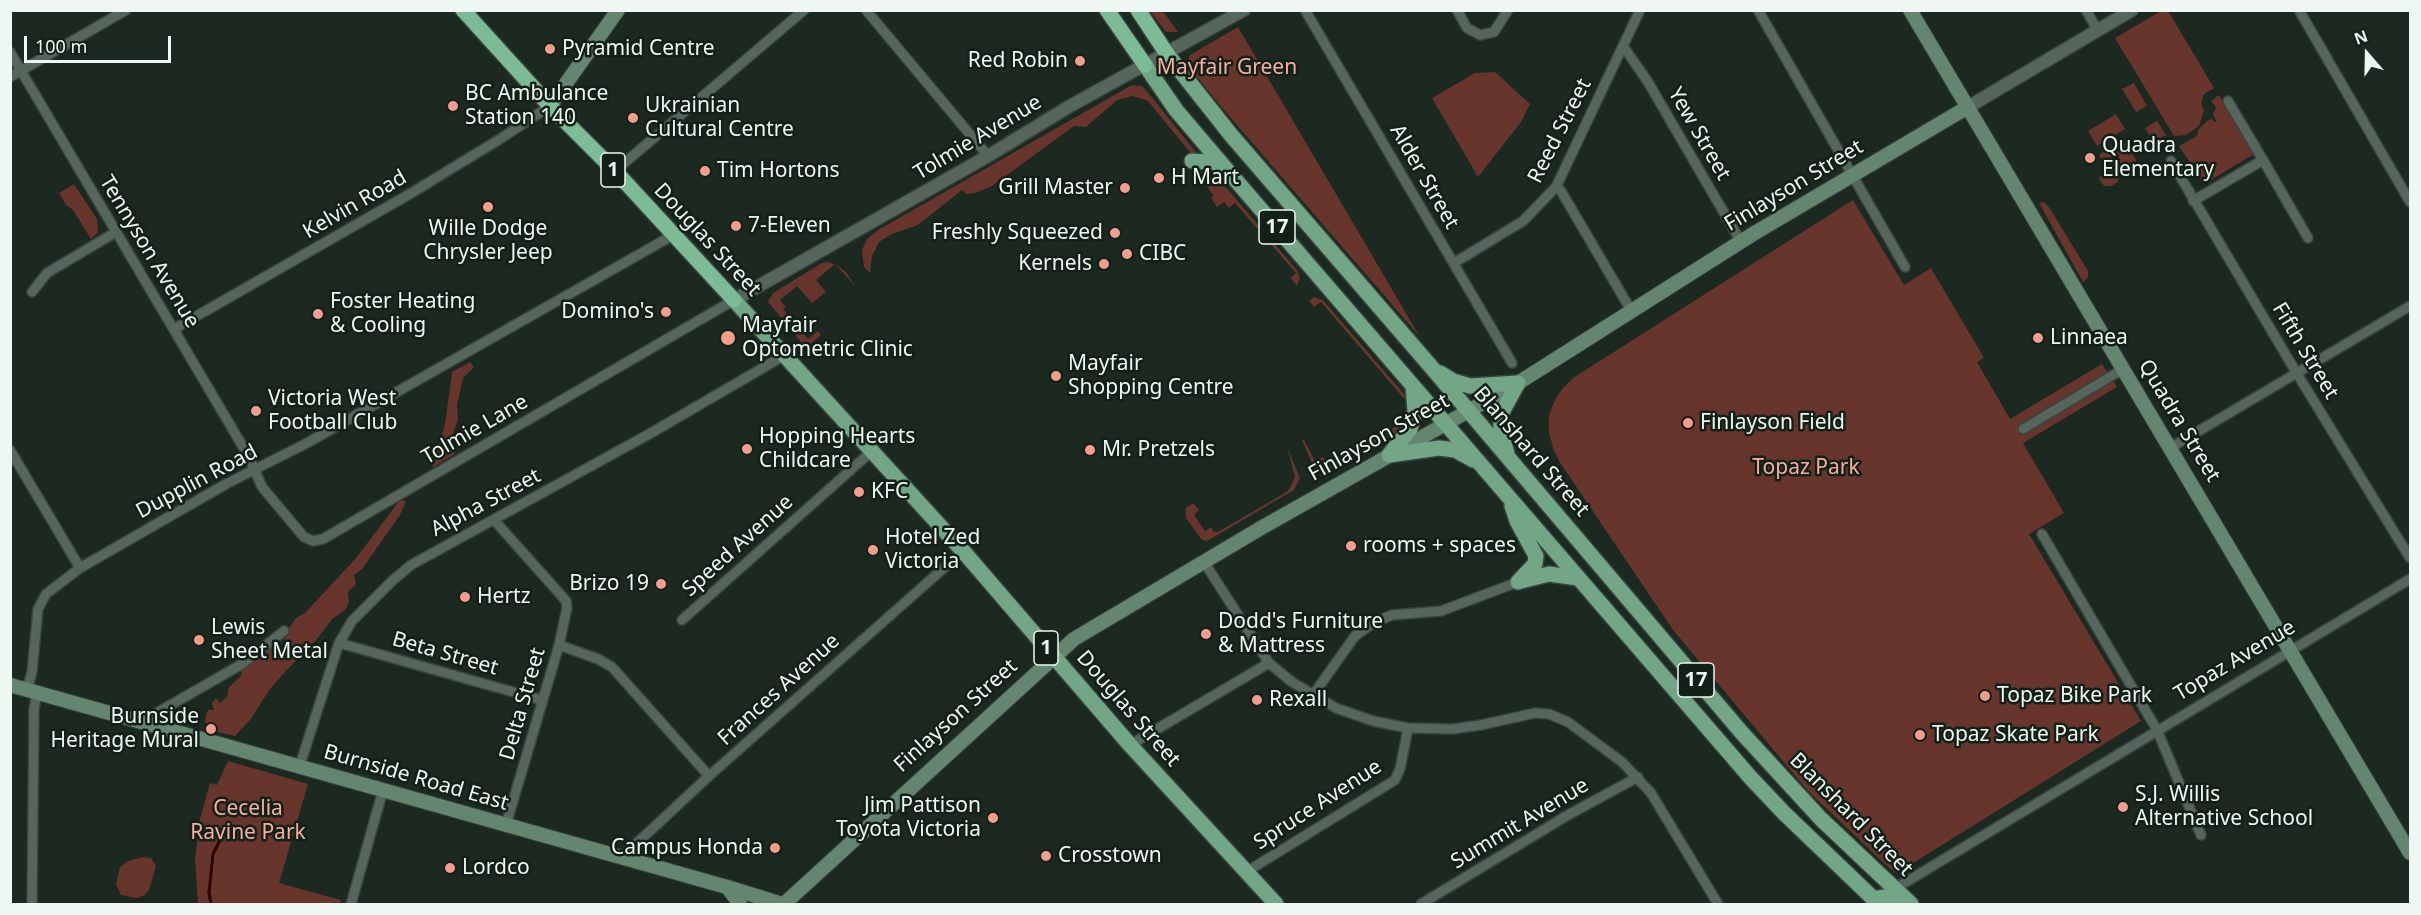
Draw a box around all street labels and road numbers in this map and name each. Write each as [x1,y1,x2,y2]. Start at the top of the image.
street label: Reed Street [1523,75,1597,187]
street label: Yew Street [1662,83,1736,185]
street label: Tolmie Avenue [910,90,1046,186]
street label: Alder Street [1384,120,1464,234]
street label: Finlayson Street [1720,135,1868,237]
road number: 1 [601,153,625,187]
street label: Kelvin Road [299,165,411,245]
street label: Tennyson Avenue [93,171,205,333]
street label: Douglas Street [648,178,766,302]
road number: 17 [1259,210,1295,244]
street label: Fifth Street [2266,298,2344,404]
street label: Quadra Street [2133,355,2225,487]
street label: Blanshard Street [1468,382,1594,522]
street label: Finlayson Street [1304,389,1454,487]
street label: Tolmie Lane [417,390,533,470]
street label: Dupplin Road [132,439,262,525]
street label: Alpha Street [427,464,545,542]
street label: Speed Avenue [677,490,799,602]
street label: Topaz Avenue [2170,615,2300,707]
street label: Beta Street [389,627,501,681]
street label: Frances Avenue [713,629,845,751]
road number: 1 [1034,631,1058,665]
street label: Delta Street [495,645,551,763]
street label: Douglas Street [1071,646,1185,772]
street label: Finlayson Street [889,654,1023,778]
road number: 17 [1678,663,1714,697]
street label: Burnside Road East [321,740,511,816]
street label: Blanshard Street [1784,748,1918,882]
street label: Spruce Avenue [1249,754,1387,856]
street label: Summit Avenue [1447,773,1593,875]

